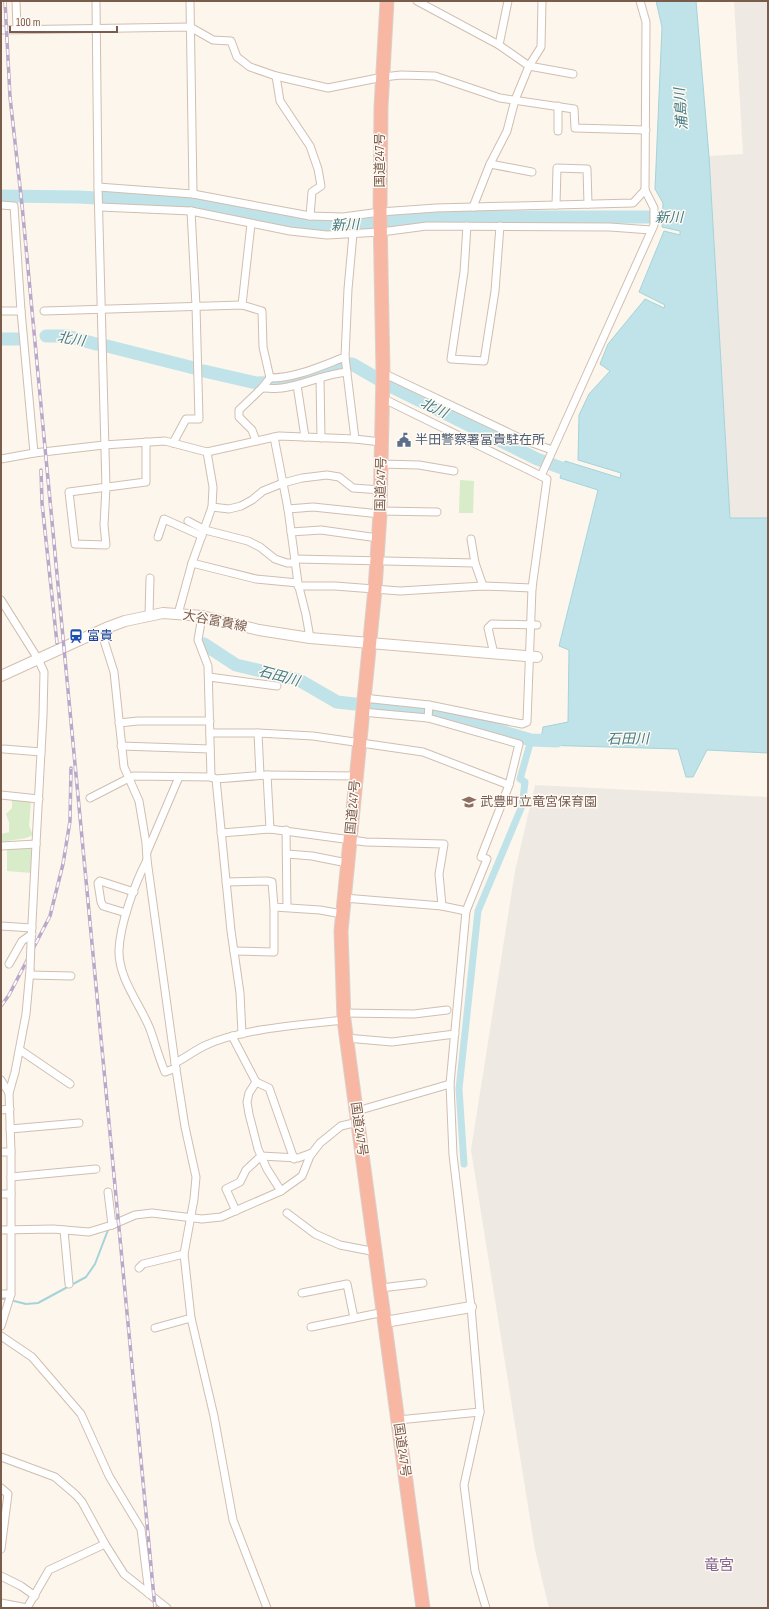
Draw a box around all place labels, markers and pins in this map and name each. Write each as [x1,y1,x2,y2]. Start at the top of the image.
public building icon: 半田警察署冨貴駐在所 [396,432,412,448]
place label: 半田警察署冨貴駐在所 [415,432,545,448]
station icon: 富貴 [68,628,84,644]
place label: 富貴 [87,628,113,644]
school or university icon: 武豊町立竜宮保育園 [461,794,477,810]
place label: 武豊町立竜宮保育園 [480,794,597,810]

